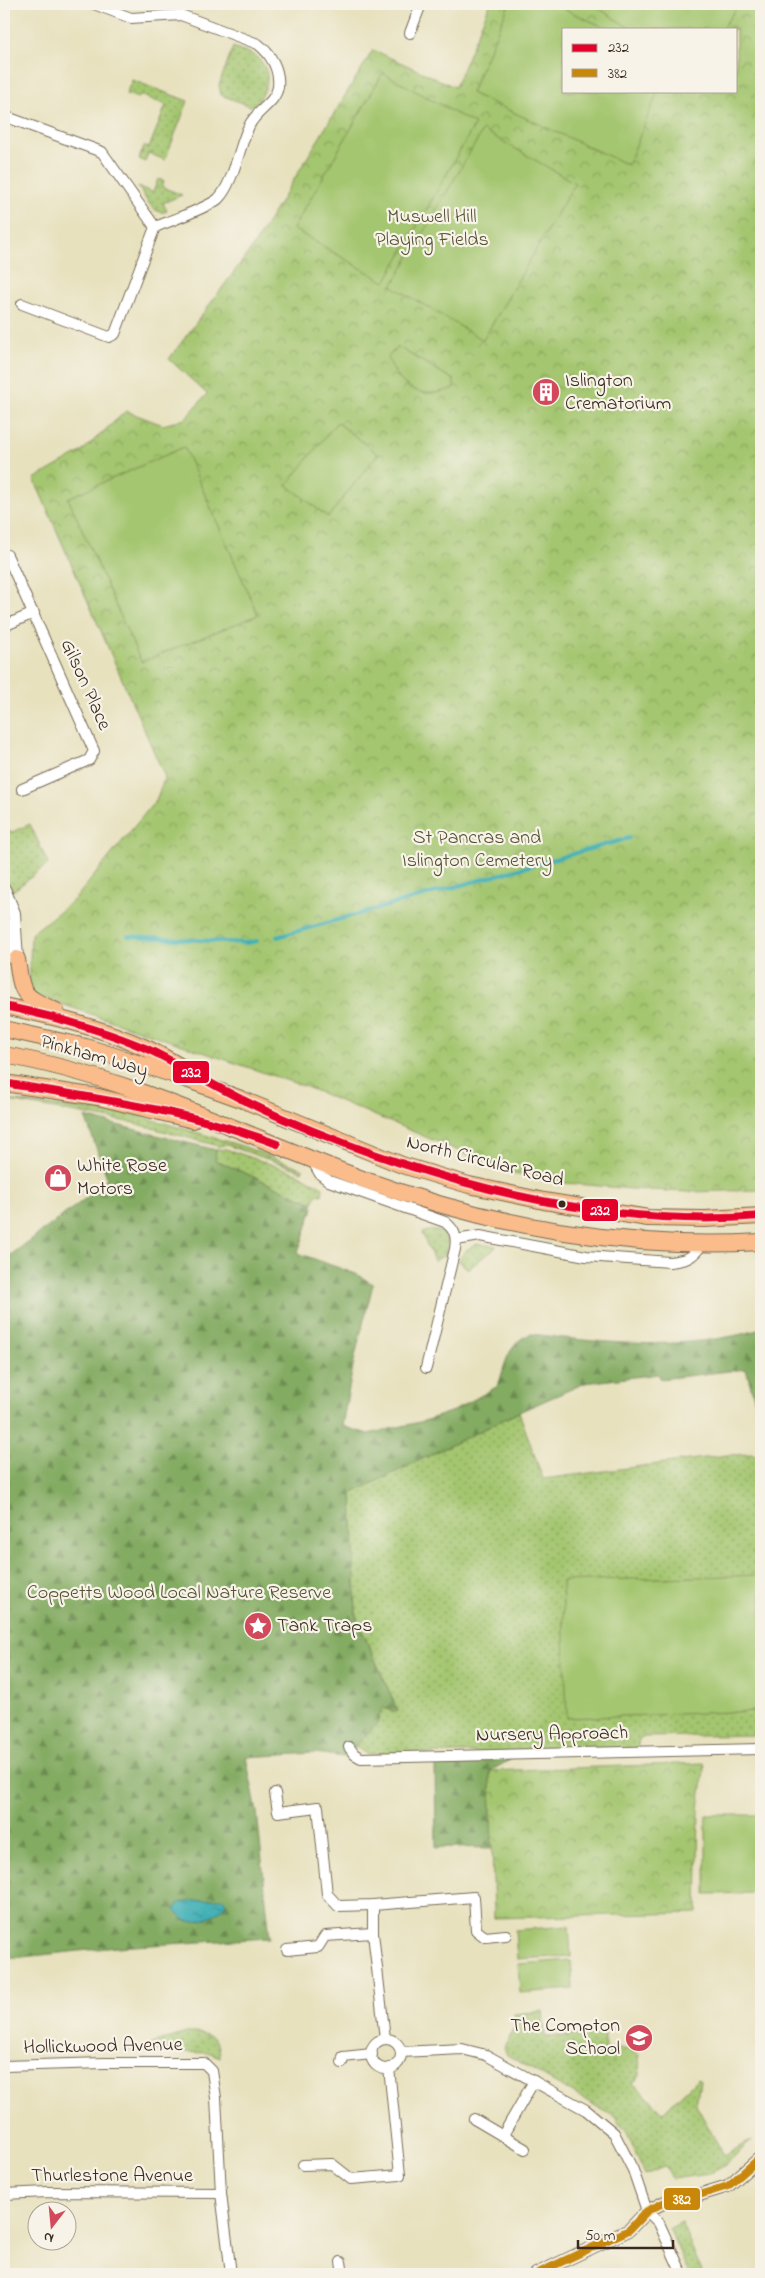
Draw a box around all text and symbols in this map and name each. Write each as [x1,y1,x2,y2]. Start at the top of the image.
legend [562,28,738,92]
text: 232 [608,37,630,59]
text: 382 [608,63,628,85]
park label: Muswell Hill Playing Fields [375,203,489,256]
place label: Islington Crematorium [565,367,671,419]
building icon: Islington Crematorium [531,377,561,407]
street label: Gilson Place [52,635,118,735]
park label: St Pancras and Islington Cemetery [402,824,552,877]
street label: Pinkham Way [37,1028,151,1086]
line badge: 232 [172,1060,210,1084]
text: 232 [180,1063,201,1084]
street label: North Circular Road [403,1128,567,1196]
place label: White Rose Motors [77,1152,167,1204]
shop icon: White Rose Motors [43,1163,73,1193]
line badge: 232 [581,1198,619,1222]
unlabelled marker [557,1199,567,1209]
text: 232 [589,1201,610,1222]
park label: Coppetts Wood Local Nature Reserve [27,1579,331,1608]
place icon: Tank Traps [243,1611,273,1641]
place label: Tank Traps [277,1612,372,1641]
street label: Nursery Approach [476,1719,628,1751]
place label: The Compton School [510,2012,620,2064]
school or university icon: The Compton School [624,2023,654,2053]
street label: Hollickwood Avenue [23,2031,183,2063]
street label: Thurlestone Avenue [31,2162,193,2191]
line badge: 382 [663,2187,701,2211]
text: 382 [672,2190,691,2211]
north arrow [28,2200,78,2250]
scale bar [578,2218,672,2250]
text: 50 m [585,2225,616,2247]
text: N [41,2226,56,2248]

